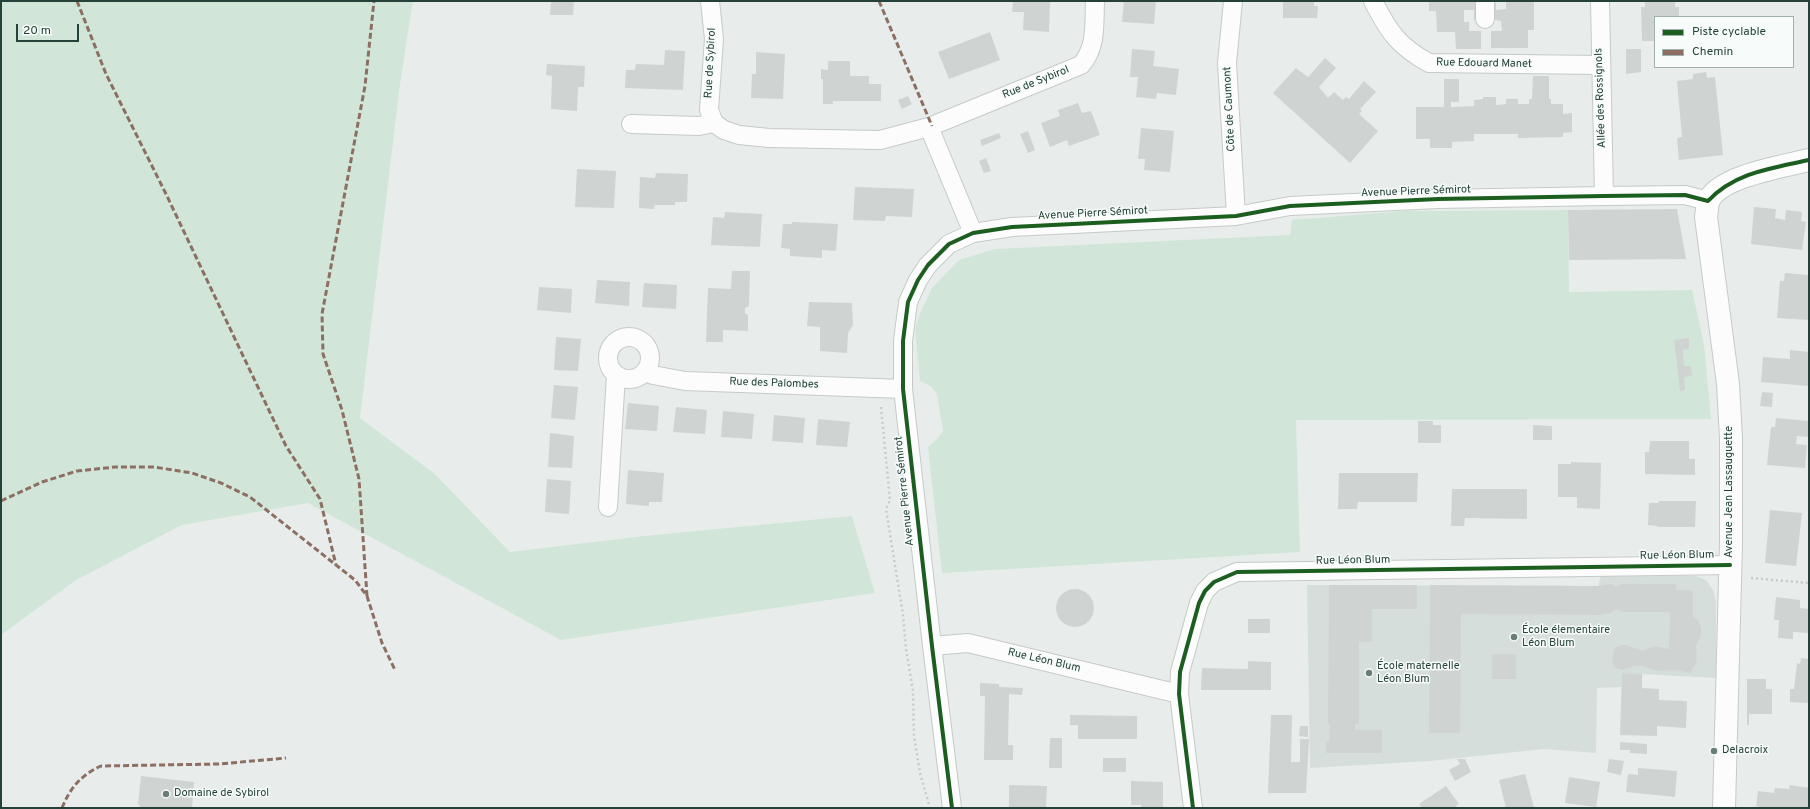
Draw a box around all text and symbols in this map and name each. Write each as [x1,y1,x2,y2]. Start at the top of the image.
scale bar [18,16,81,42]
legend [1654,16,1794,68]
text: 20 m [23,23,51,39]
text: Piste cyclable [1692,24,1766,40]
street label: Rue de Sybirol [703,27,719,99]
text: Chemin [1692,44,1733,60]
street label: Allée des Rossignols [1593,48,1609,148]
street label: Rue Edouard Manet [1436,57,1532,71]
street label: Rue de Sybirol [1001,64,1071,102]
street label: Côte de Caumont [1221,66,1239,152]
street label: Avenue Pierre Sémirot [1361,183,1471,201]
street label: Avenue Pierre Sémirot [1038,205,1148,223]
street label: Rue des Palombes [729,376,819,392]
street label: Avenue Jean Lassauguette [1723,426,1737,558]
street label: Avenue Pierre Sémirot [893,435,917,547]
street label: Rue Léon Blum [1640,549,1714,563]
street label: Rue Léon Blum [1316,554,1390,568]
place label: École élementaire Léon Blum [1522,624,1610,650]
marker: École élementaire Léon Blum [1509,632,1519,642]
street label: Rue Léon Blum [1006,646,1082,676]
place label: École maternelle Léon Blum [1377,660,1460,686]
marker: École maternelle Léon Blum [1364,668,1374,678]
place label: Delacroix [1722,744,1768,758]
marker: Delacroix [1709,746,1719,756]
place label: Domaine de Sybirol [174,787,269,801]
marker: Domaine de Sybirol [161,789,171,799]

